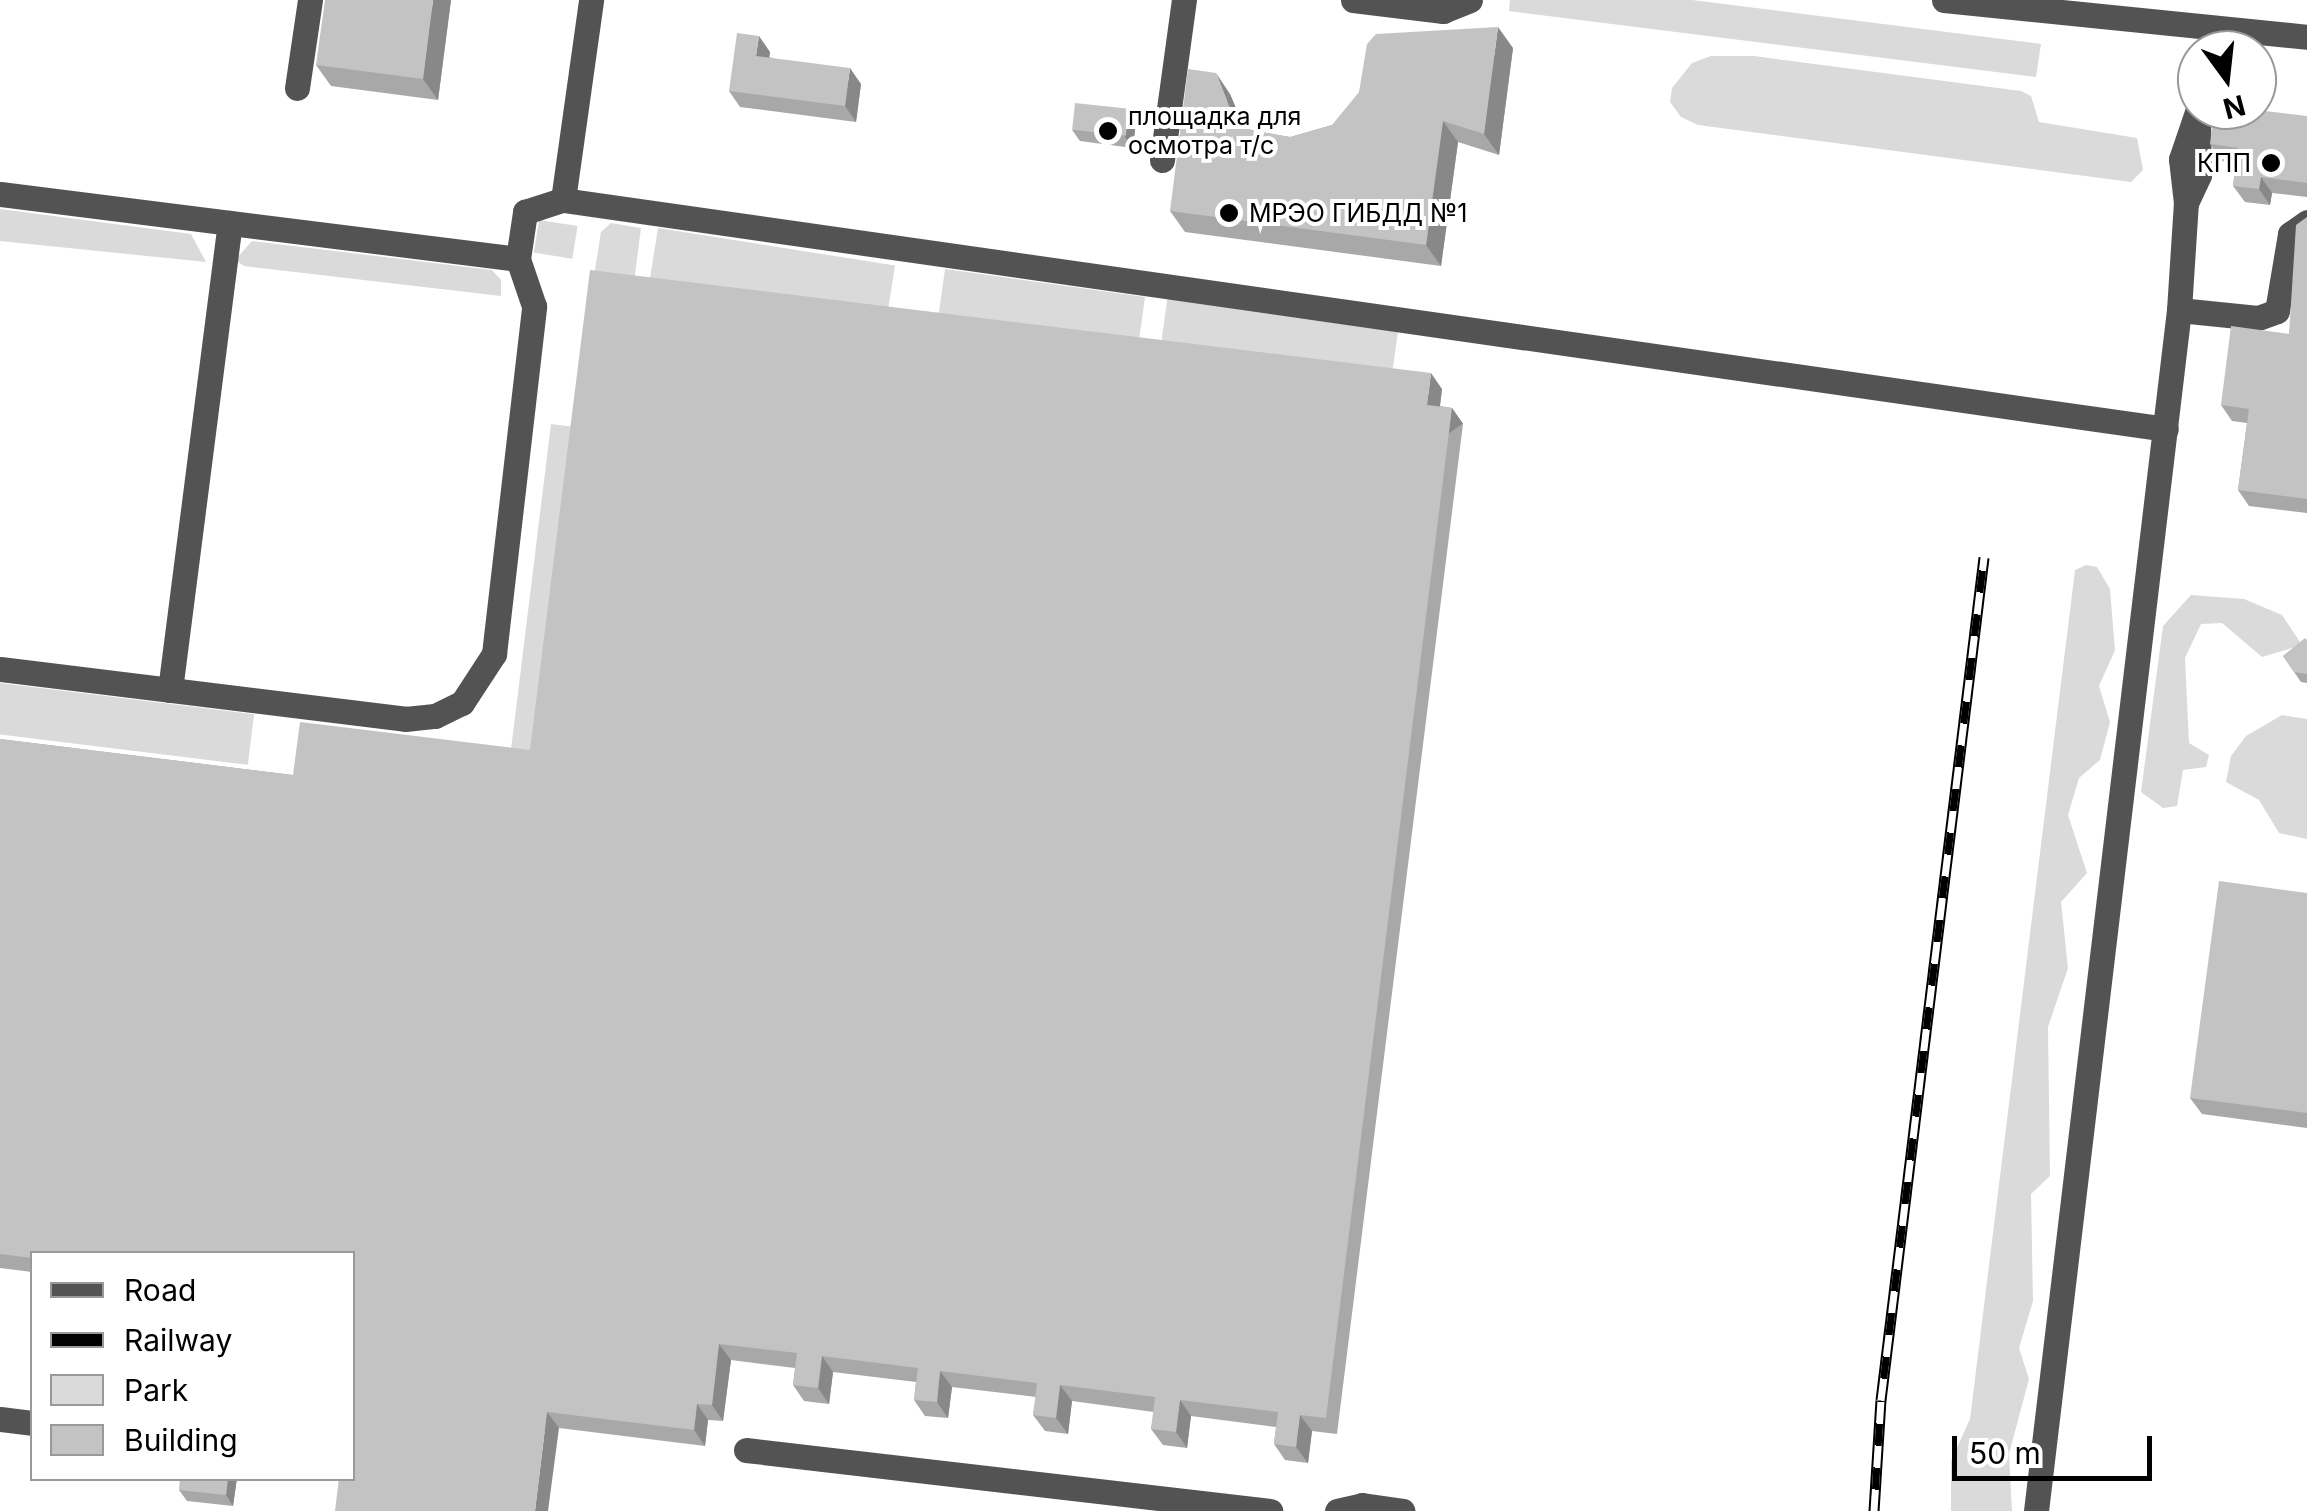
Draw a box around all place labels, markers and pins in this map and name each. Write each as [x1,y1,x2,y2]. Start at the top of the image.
place label: площадка для осмотра т/с [1128,102,1301,161]
marker: площадка для осмотра т/с [1097,120,1119,142]
place label: КПП [2197,148,2251,178]
marker: КПП [2260,152,2282,174]
place label: МРЭО ГИБДД №1 [1249,198,1467,228]
marker: МРЭО ГИБДД №1 [1218,202,1240,224]

